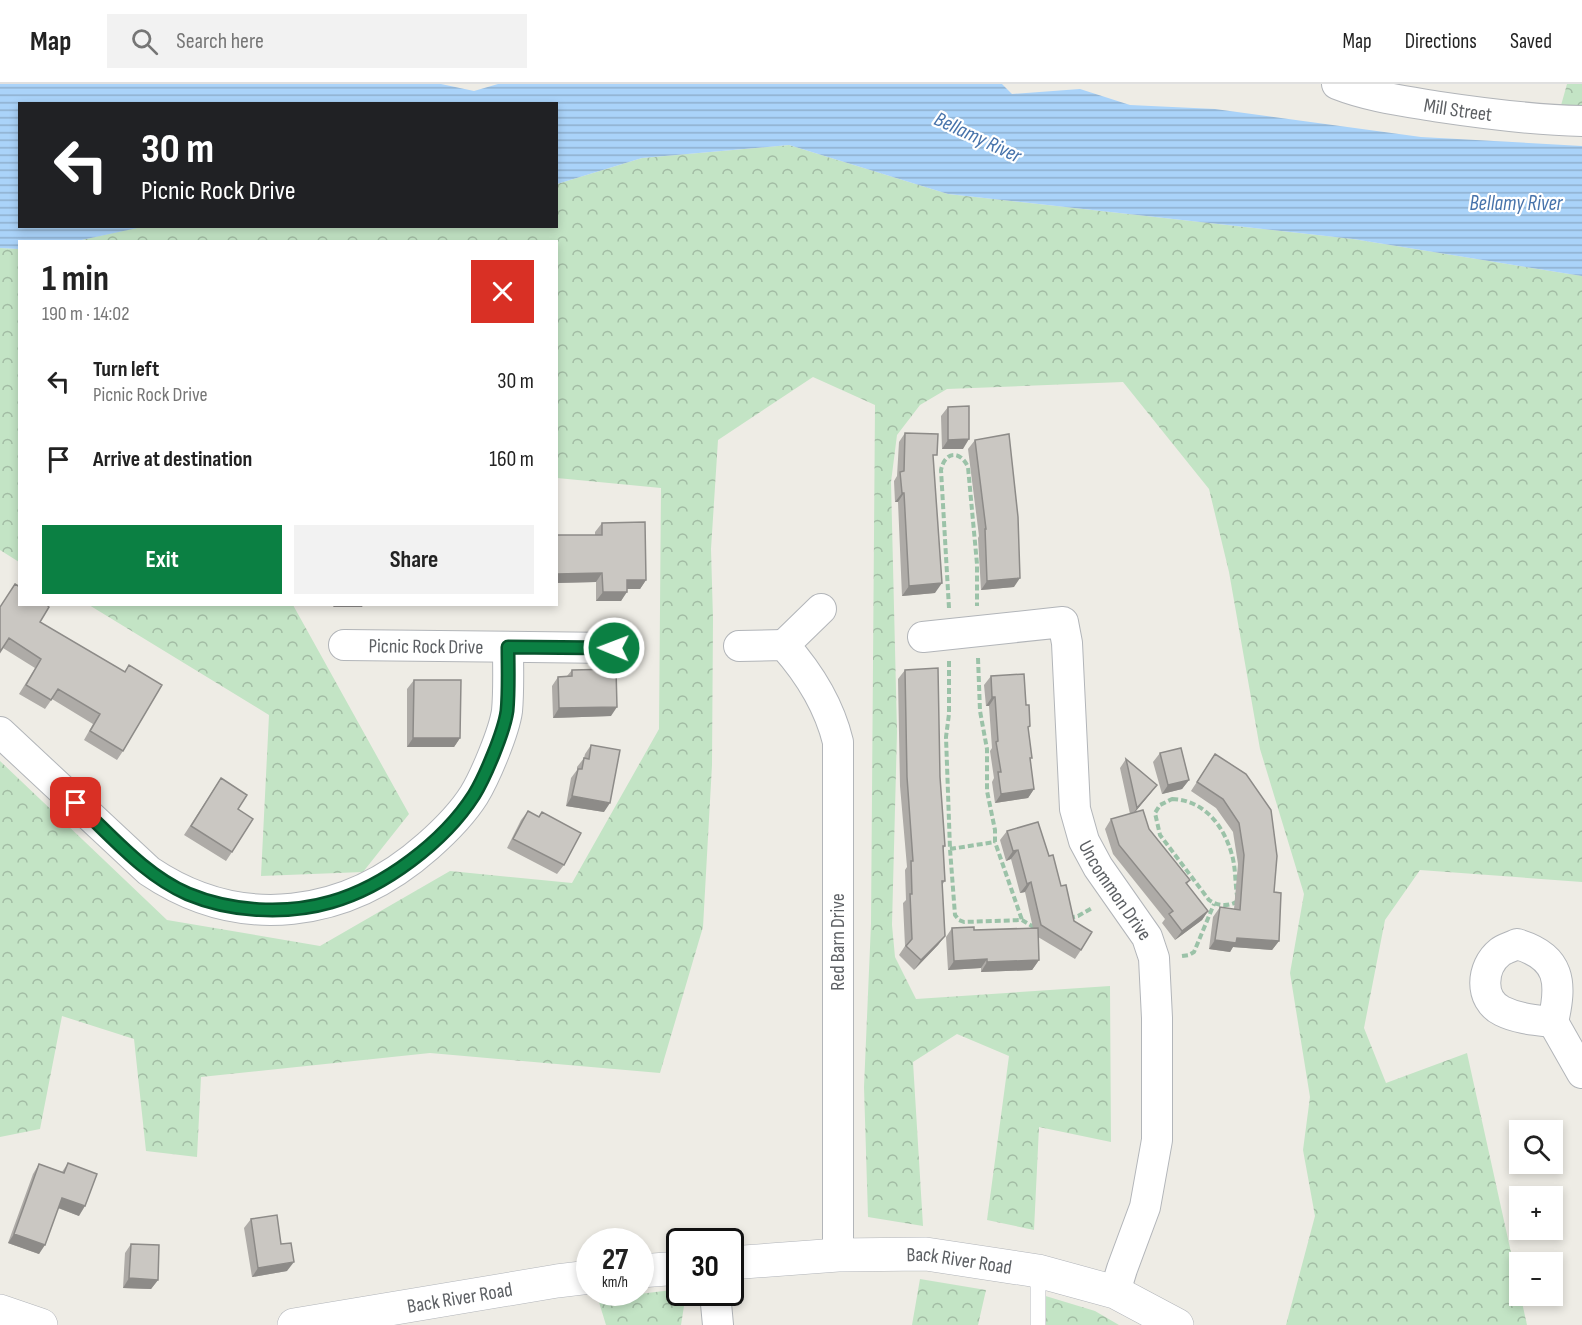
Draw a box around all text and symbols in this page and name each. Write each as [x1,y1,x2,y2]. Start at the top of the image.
search box [107,14,527,68]
text: Map [30,25,71,58]
icon: search [128,25,161,58]
text: Search here [176,28,264,55]
text: Map [1342,29,1372,54]
text: Directions [1405,29,1477,54]
text: Saved [1510,29,1552,54]
street label: Mill Street [1422,94,1493,127]
water label: Bellamy River [930,106,1026,169]
text: 30 m [141,124,214,175]
icon: left [42,126,120,204]
text: Picnic Rock Drive [141,175,296,207]
water label: Bellamy River [1469,191,1564,216]
text: 1 min [42,258,109,301]
button: close [471,260,534,323]
text: 190 m · 14:02 [42,302,129,326]
text: Turn left [93,356,159,383]
icon: left [42,365,75,398]
text: 30 m [497,368,534,395]
text: Picnic Rock Drive [93,383,208,407]
icon: arrive [42,443,75,476]
text: Arrive at destination [93,446,252,473]
text: 160 m [489,446,534,473]
button: Exit [42,525,282,594]
button: Share [294,525,534,594]
position arrow [582,616,646,680]
street label: Picnic Rock Drive [369,634,483,660]
pin [50,777,101,828]
icon: arrive [59,786,92,819]
street label: Uncommon Drive [1073,836,1157,945]
street label: Red Barn Drive [826,893,850,991]
map controls [1509,1120,1563,1306]
button: search [1509,1120,1563,1174]
button: + [1509,1186,1563,1240]
speed limit sign: 30 [666,1228,744,1306]
text: 27 [602,1242,628,1278]
street label: Back River Road [906,1243,1014,1280]
button: − [1509,1252,1563,1306]
text: km/h [602,1273,628,1292]
street label: Back River Road [405,1278,514,1319]

